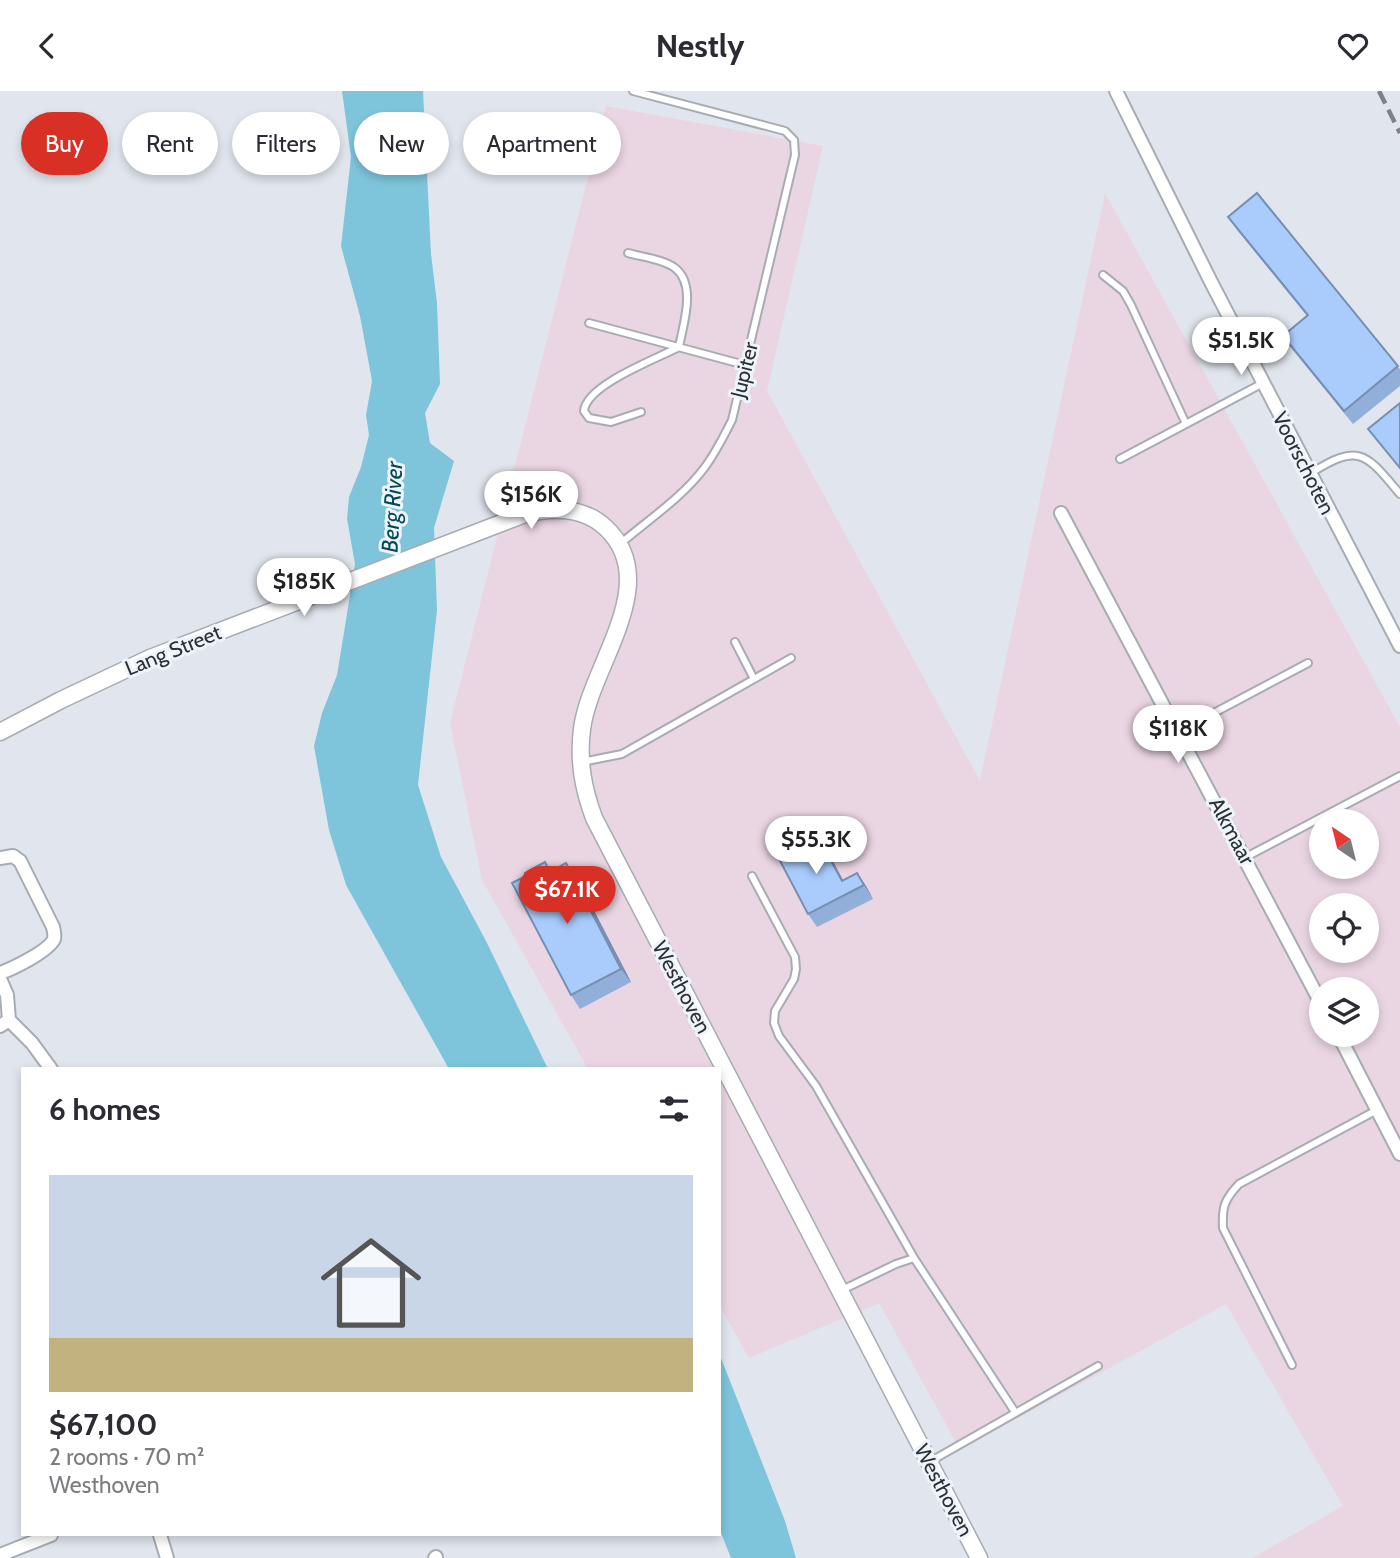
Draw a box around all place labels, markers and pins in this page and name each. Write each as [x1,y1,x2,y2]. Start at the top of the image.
pin: $51.5K [1184,317,1298,377]
pin: $156K [482,471,580,531]
pin: $185K [255,559,353,618]
pin: $118K [1129,705,1227,765]
pin: $55.3K [759,817,873,876]
pin: $67.1K [510,867,624,926]

